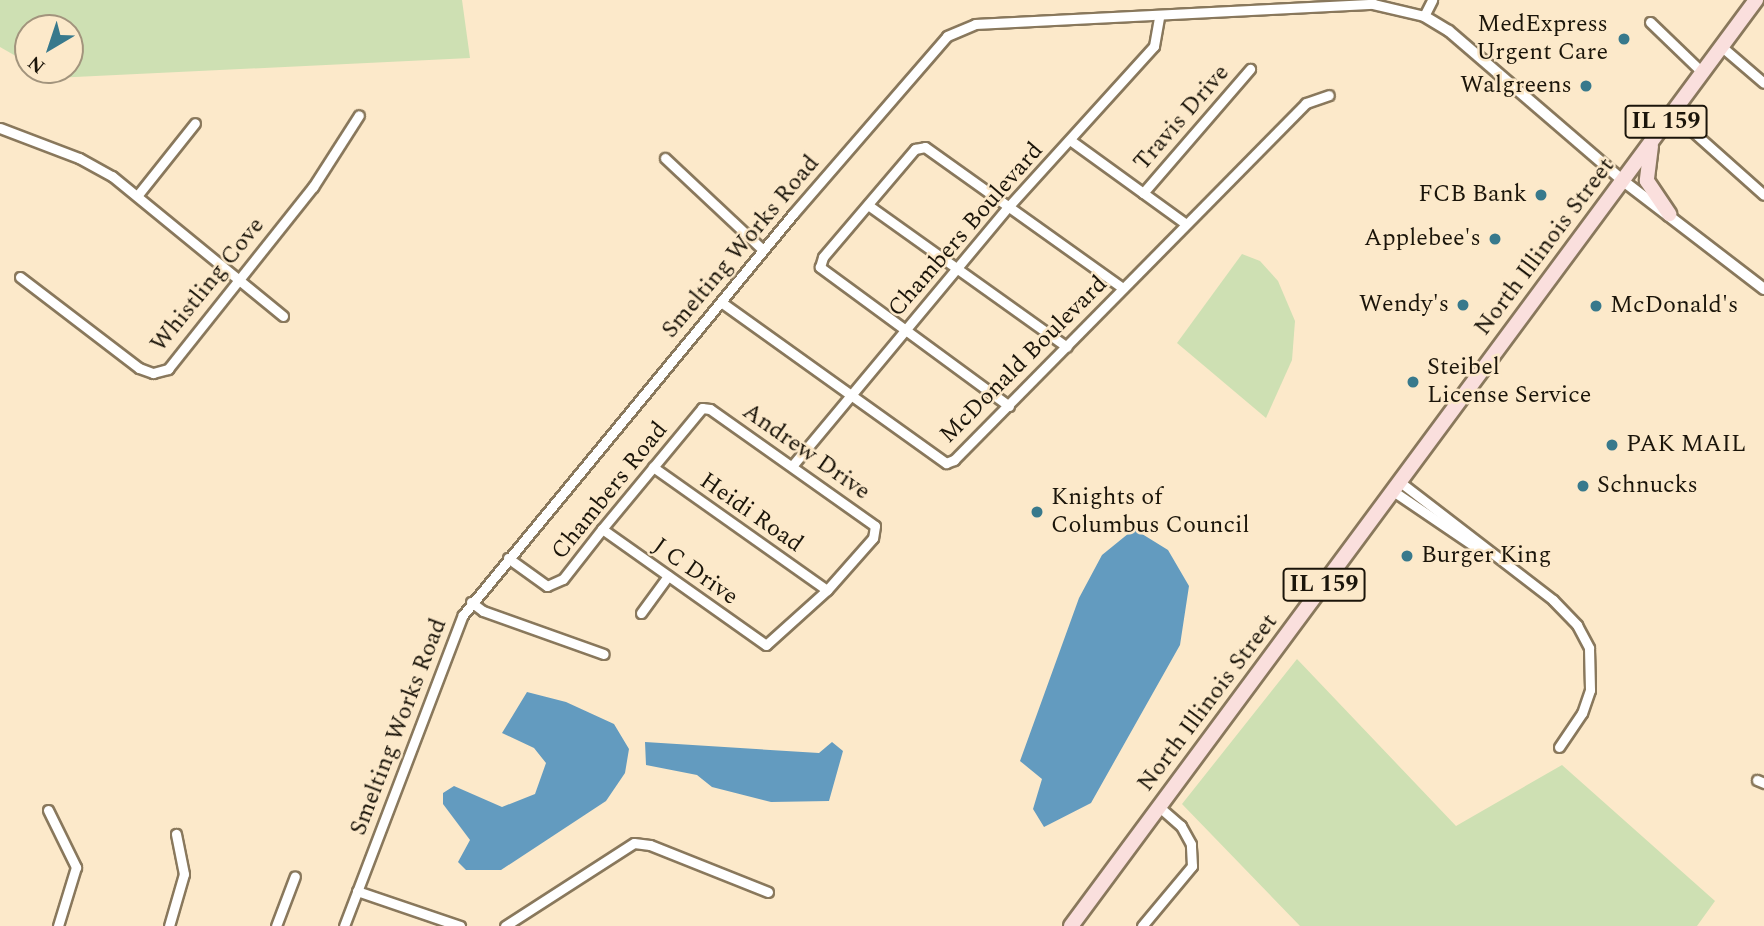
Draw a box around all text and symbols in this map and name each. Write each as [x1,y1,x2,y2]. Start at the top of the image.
place label: MedExpress Urgent Care [1476,11,1608,67]
north arrow [14,14,84,84]
marker: MedExpress Urgent Care [1614,29,1634,49]
text: N [22,48,52,80]
street label: Travis Drive [1128,59,1236,177]
place label: Walgreens [1460,72,1572,100]
marker: Walgreens [1578,78,1594,94]
road number: IL 159 [1624,102,1708,141]
street label: Chambers Boulevard [882,137,1050,323]
street label: Smelting Works Road [656,150,826,344]
street label: North Illinois Street [1469,153,1621,341]
place label: FCB Bank [1418,181,1527,209]
marker: FCB Bank [1533,187,1549,203]
street label: Whistling Cove [145,212,271,358]
place label: Applebee's [1364,225,1481,253]
marker: Applebee's [1487,231,1503,247]
street label: McDonald Boulevard [934,270,1114,450]
place label: Wendy's [1359,291,1449,319]
place label: McDonald's [1610,292,1738,320]
marker: Wendy's [1455,297,1471,313]
marker: McDonald's [1588,298,1604,314]
place label: Steibel License Service [1427,354,1591,410]
marker: Steibel License Service [1405,374,1421,390]
street label: Andrew Drive [737,397,875,507]
street label: Chambers Road [546,416,674,566]
place label: PAK MAIL [1626,431,1746,459]
marker: PAK MAIL [1604,437,1620,453]
street label: Heidi Road [694,467,808,559]
place label: Schnucks [1597,472,1698,500]
marker: Schnucks [1575,478,1591,494]
place label: Knights of Columbus Council [1051,484,1249,540]
marker: Knights of Columbus Council [1029,504,1045,520]
street label: J C Drive [647,532,743,612]
place label: Burger King [1421,542,1551,570]
marker: Burger King [1399,548,1415,564]
road number: IL 159 [1282,566,1366,604]
street label: North Illinois Street [1132,609,1284,797]
street label: Smelting Works Road [344,615,454,839]

